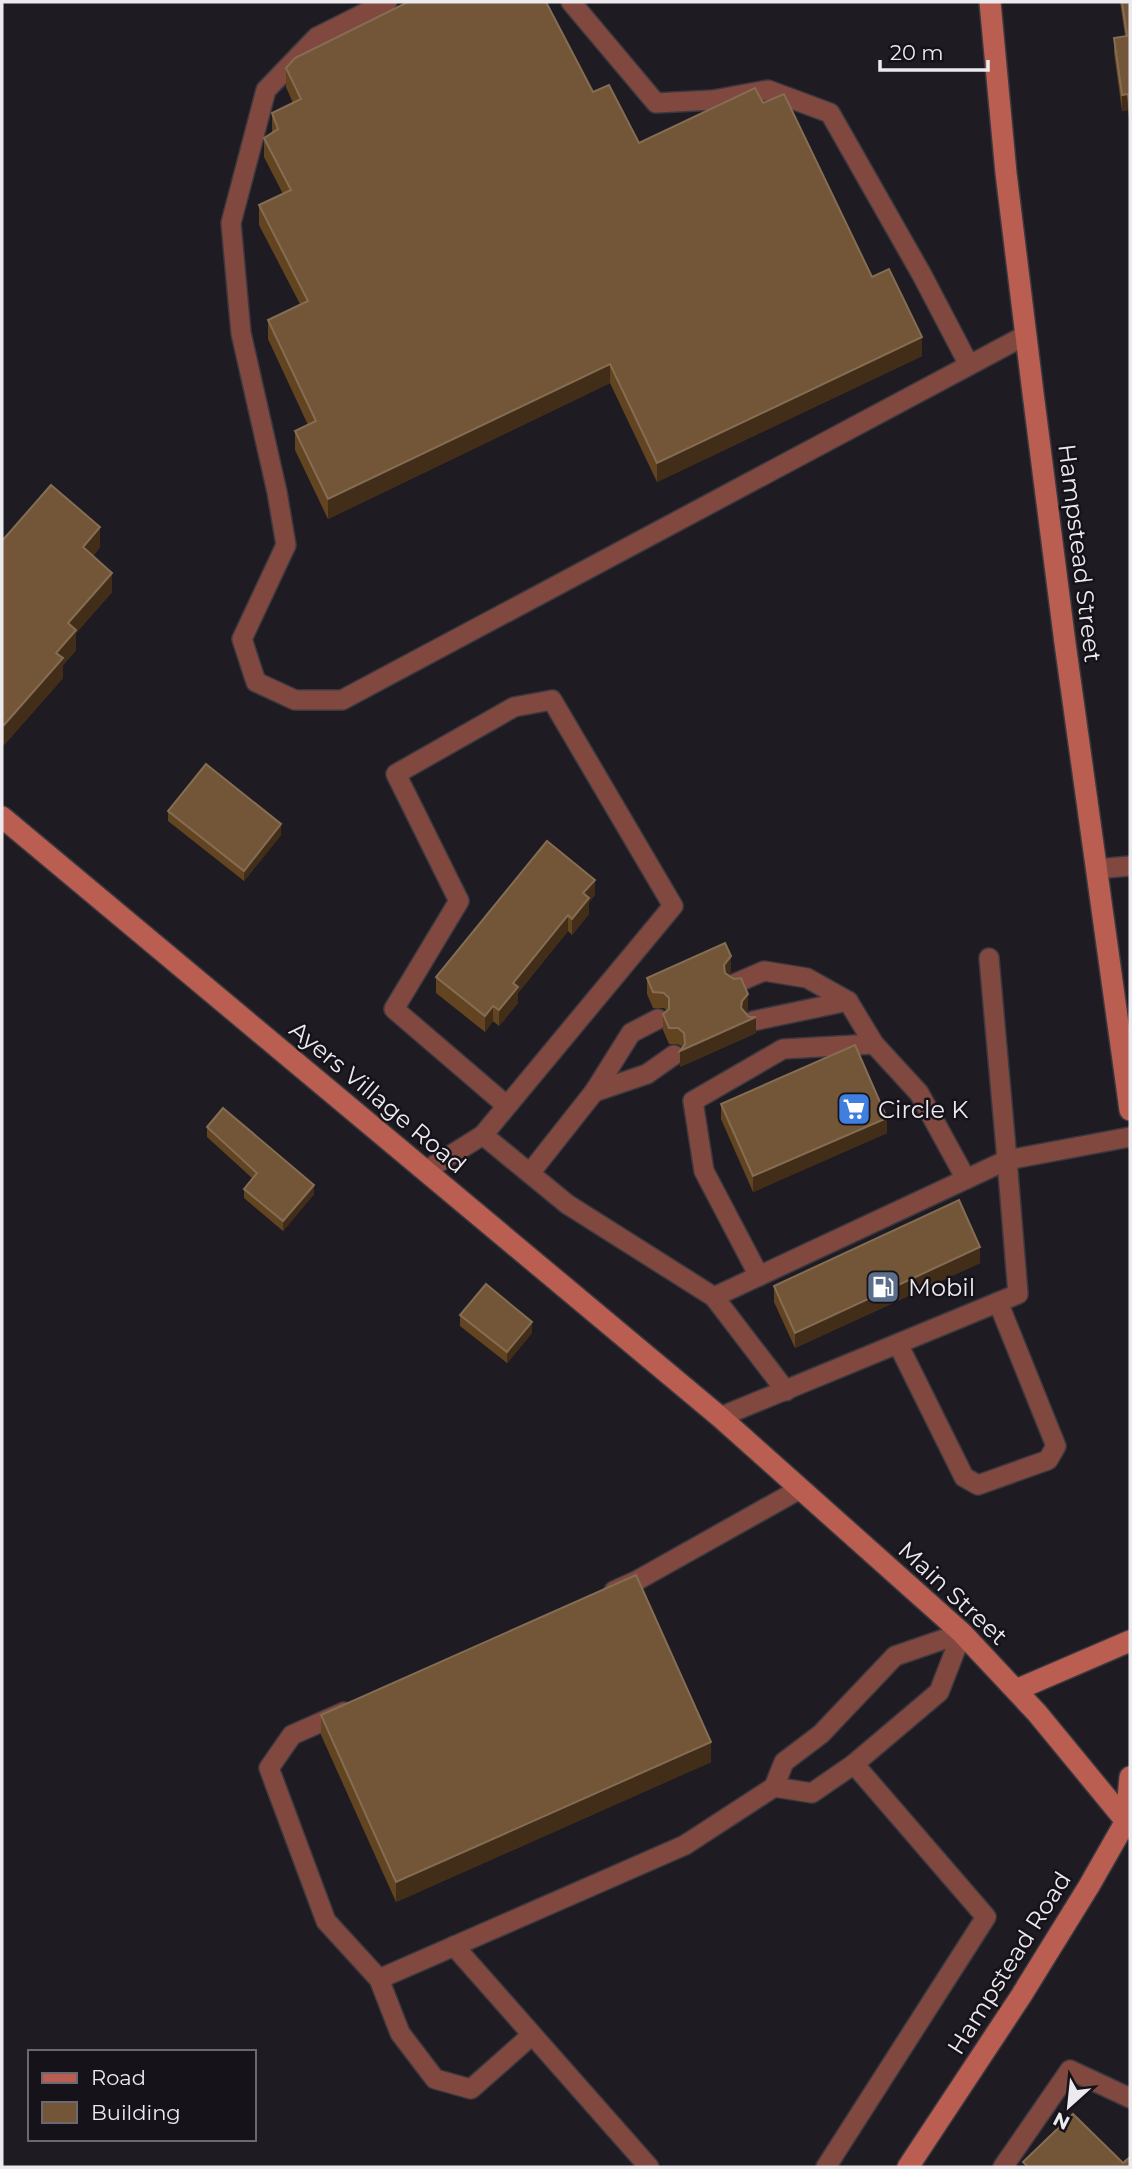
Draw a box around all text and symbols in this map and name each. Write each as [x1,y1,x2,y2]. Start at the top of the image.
scale bar [880,28,988,72]
text: 20 m [890,40,944,65]
street label: Hampstead Street [1052,442,1108,664]
street label: Ayers Village Road [284,1015,472,1179]
supermarket icon: Circle K [835,1090,873,1128]
place label: Circle K [878,1095,968,1124]
fuel station icon: Mobil [864,1268,902,1306]
place label: Mobil [908,1273,975,1302]
street label: Main Street [892,1535,1014,1651]
street label: Hampstead Road [941,1866,1077,2060]
legend [28,2050,256,2141]
text: Road [91,2065,146,2090]
north arrow [1034,2071,1104,2141]
text: Building [91,2100,181,2125]
text: N [1049,2107,1074,2134]

